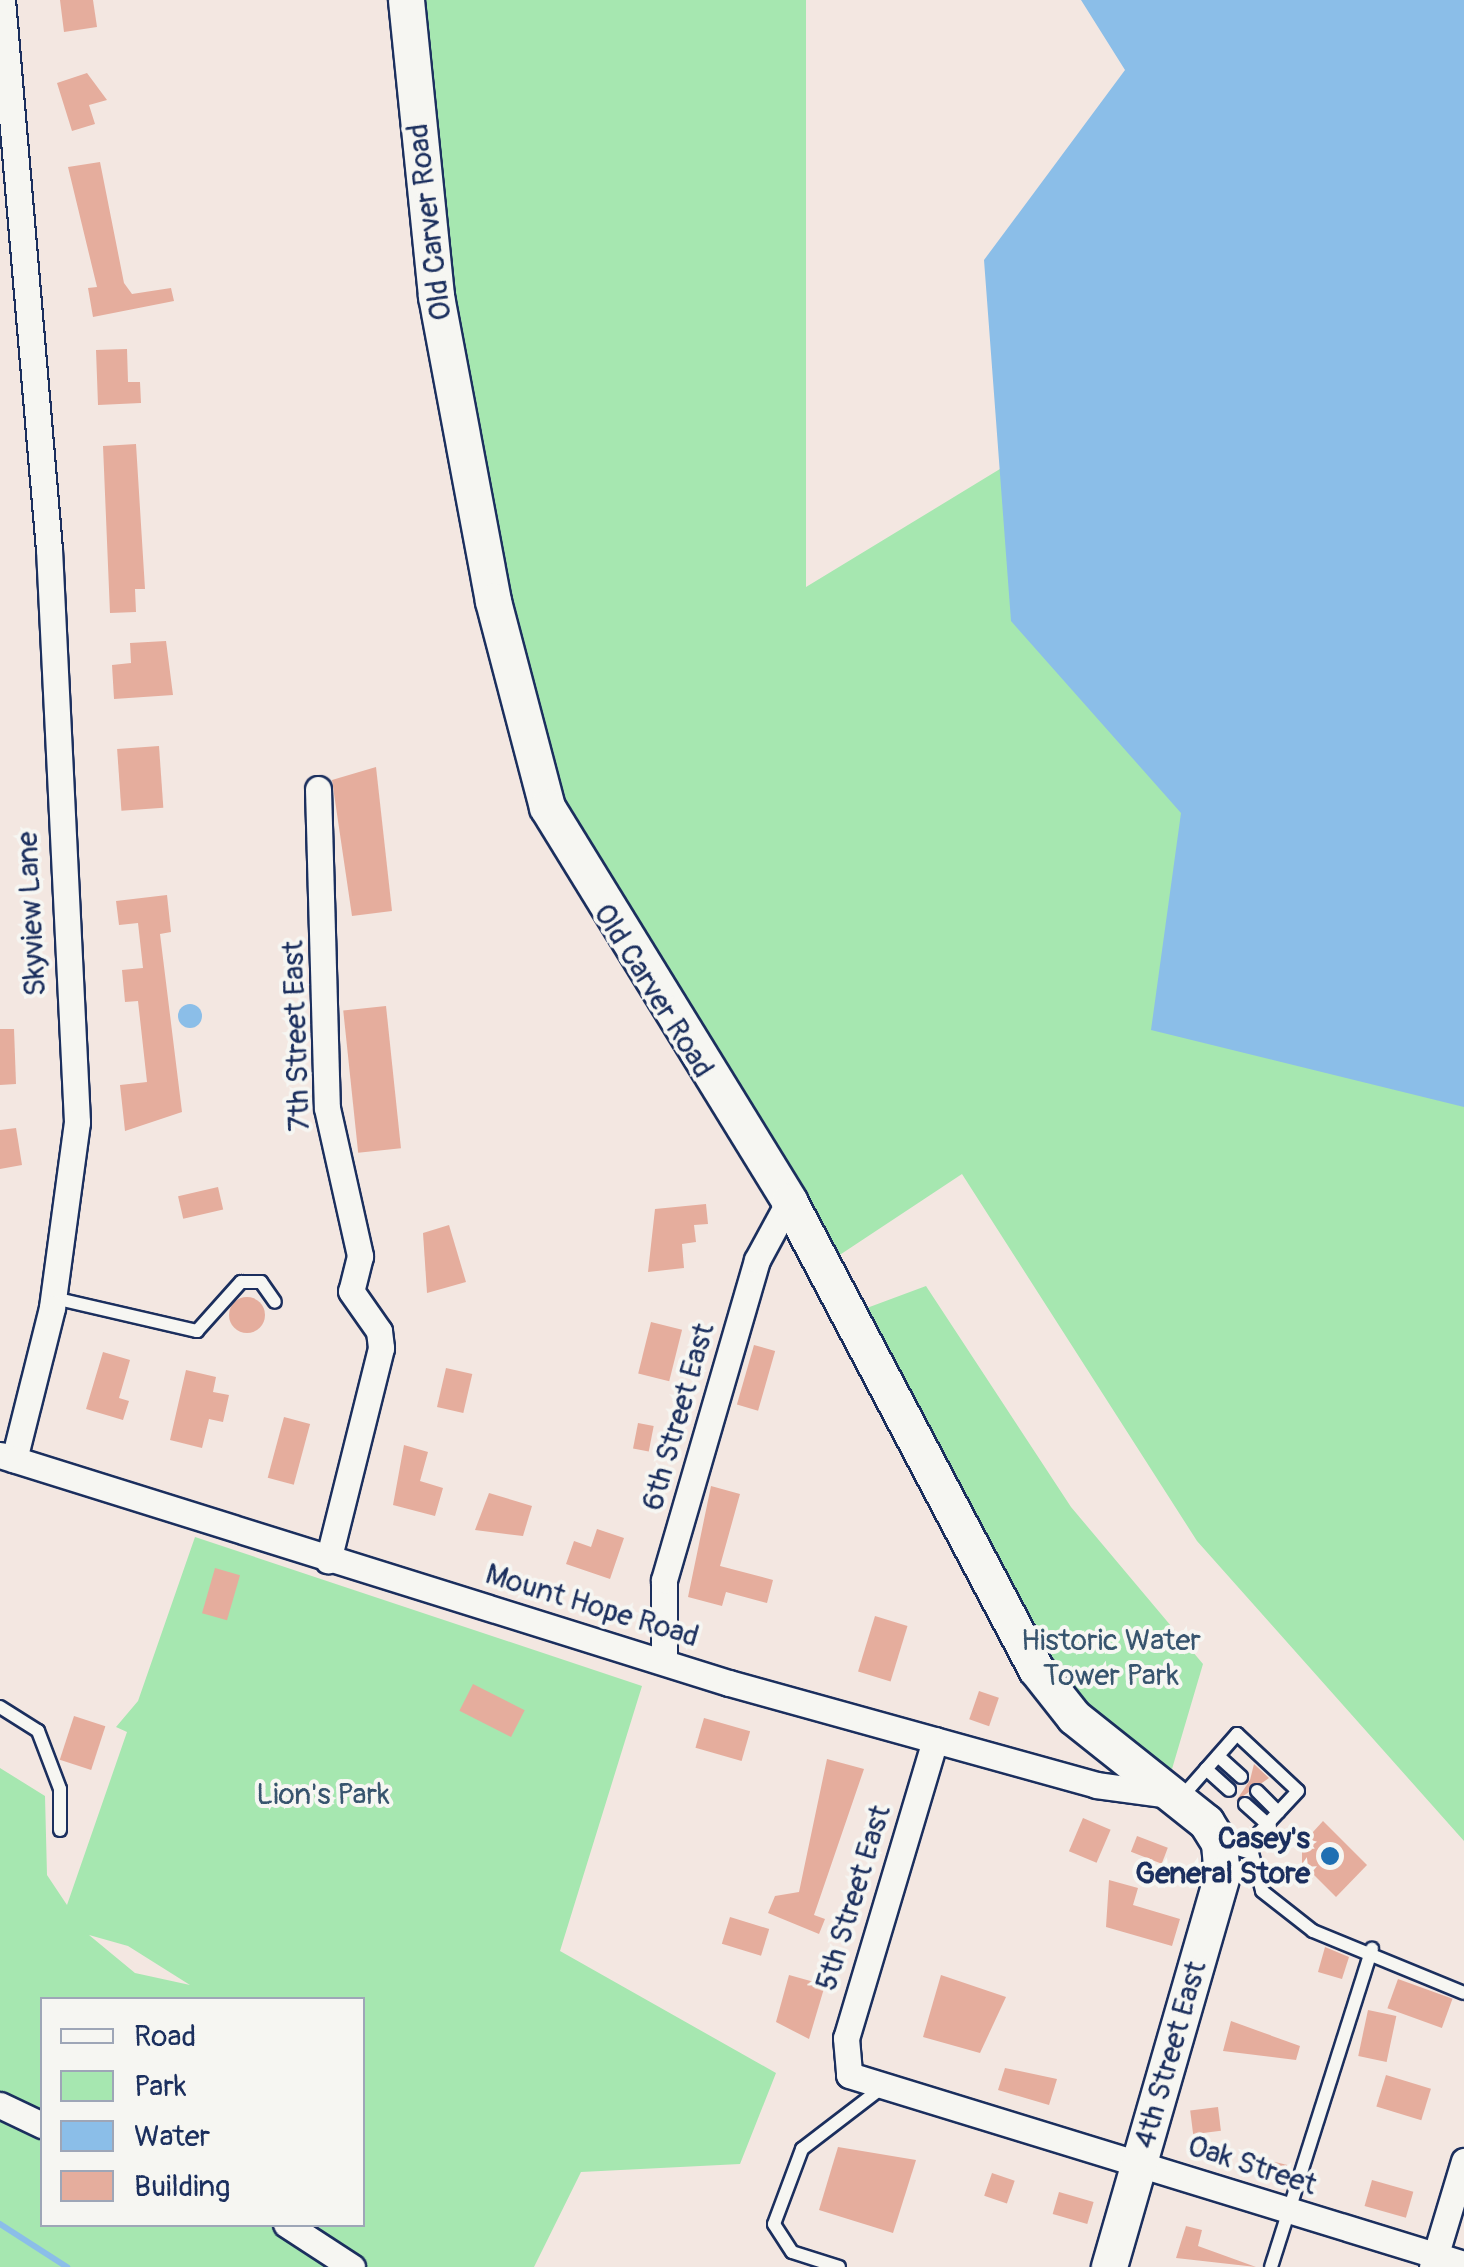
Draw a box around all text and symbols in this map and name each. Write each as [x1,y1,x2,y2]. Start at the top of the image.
street label: Old Carver Road [400,121,460,323]
street label: Skyview Lane [10,831,54,997]
street label: Old Carver Road [585,897,721,1085]
street label: 7th Street East [276,940,318,1132]
street label: 6th Street East [635,1319,723,1515]
street label: Mount Hope Road [481,1556,703,1656]
park label: Historic Water Tower Park [1021,1623,1201,1694]
park label: Lion's Park [256,1777,390,1813]
street label: 5th Street East [809,1801,899,1995]
place label: Casey's General Store [1135,1821,1310,1892]
marker: Casey's General Store [1319,1845,1341,1867]
street label: 4th Street East [1127,1957,1215,2153]
legend [40,1997,365,2227]
text: Road [134,2018,196,2055]
text: Park [134,2068,187,2105]
text: Water [134,2118,210,2155]
street label: Oak Street [1183,2128,1321,2204]
text: Building [134,2168,230,2205]

